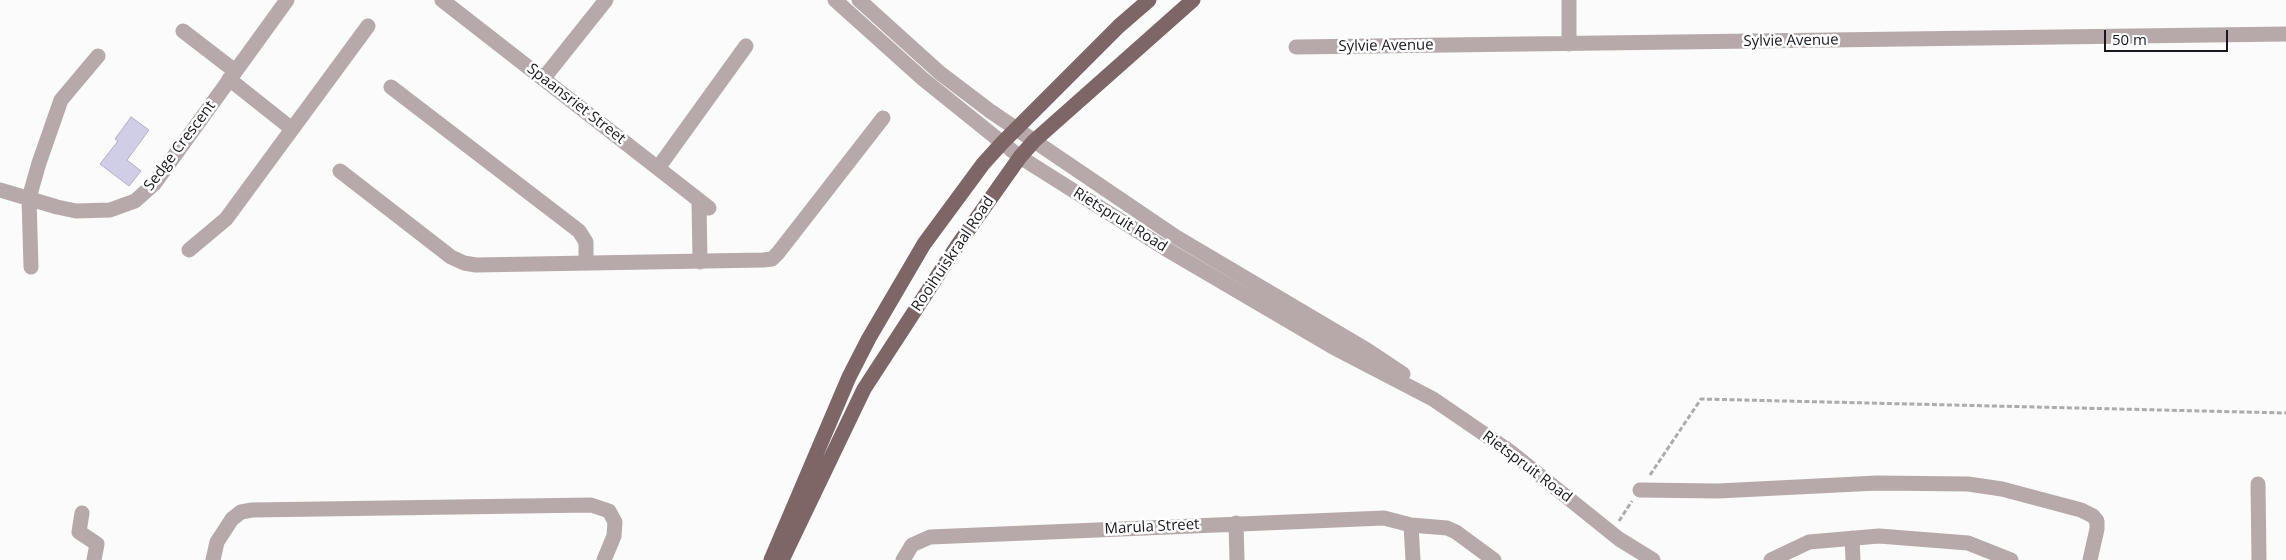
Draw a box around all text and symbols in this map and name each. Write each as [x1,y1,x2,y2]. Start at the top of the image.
scale bar [2106,20,2230,52]
text: 50 m [2112,29,2147,49]
street label: Sylvie Avenue [1743,31,1839,51]
street label: Sylvie Avenue [1338,36,1434,56]
street label: Spaansriet Street [523,60,629,148]
street label: Sedge Crescent [140,98,220,194]
street label: Rietspruit Road [1070,184,1170,256]
street label: Rooihuiskraal Road [908,193,998,315]
street label: Rietspruit Road [1479,428,1575,506]
street label: Marula Street [1104,516,1200,538]

